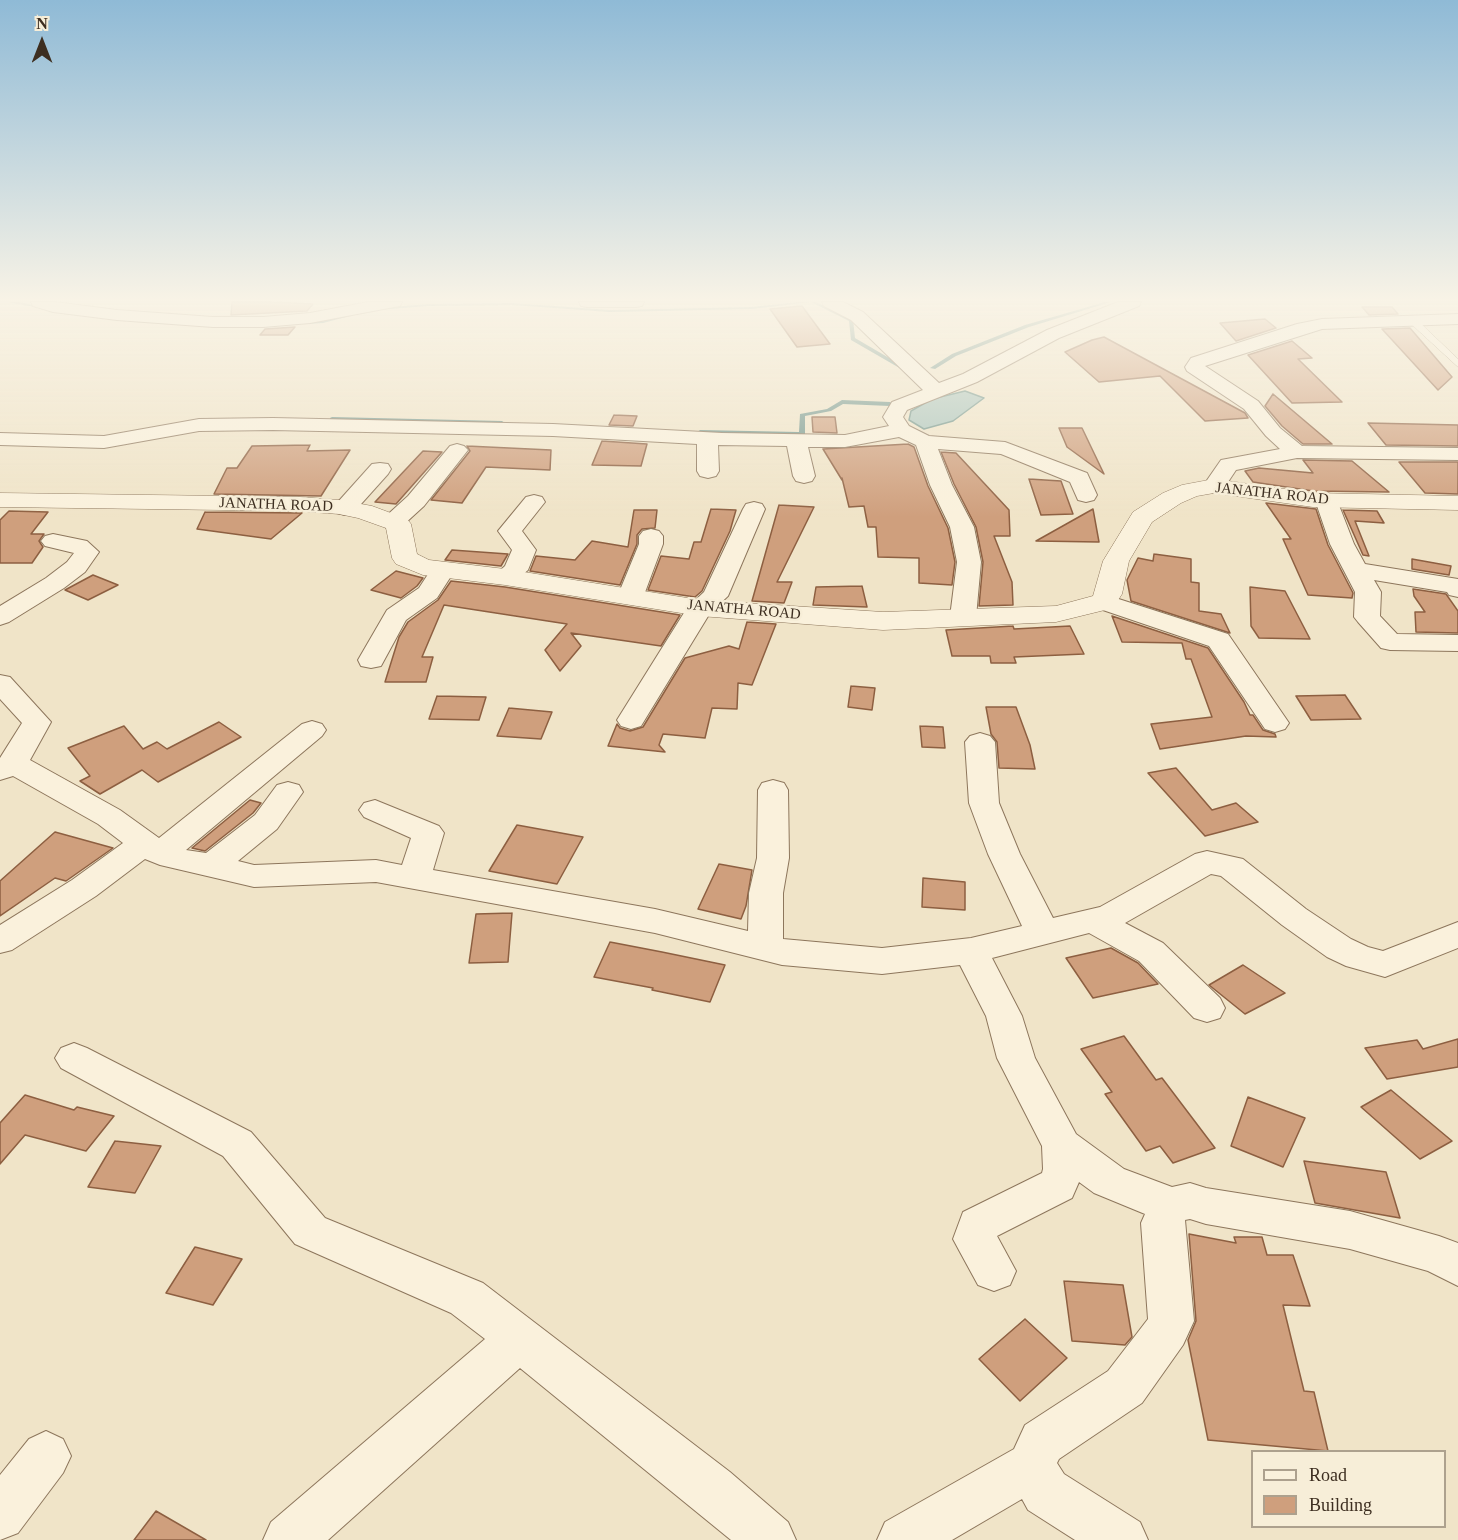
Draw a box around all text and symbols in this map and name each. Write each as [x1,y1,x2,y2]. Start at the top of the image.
north arrow [12,12,72,72]
text: N [36,15,48,32]
street label: JANATHA ROAD [1214,479,1330,509]
street label: JANATHA ROAD [219,494,333,516]
street label: JANATHA ROAD [687,596,801,624]
legend [1251,1450,1446,1528]
text: Road [1309,1465,1347,1485]
text: Building [1309,1495,1372,1515]

